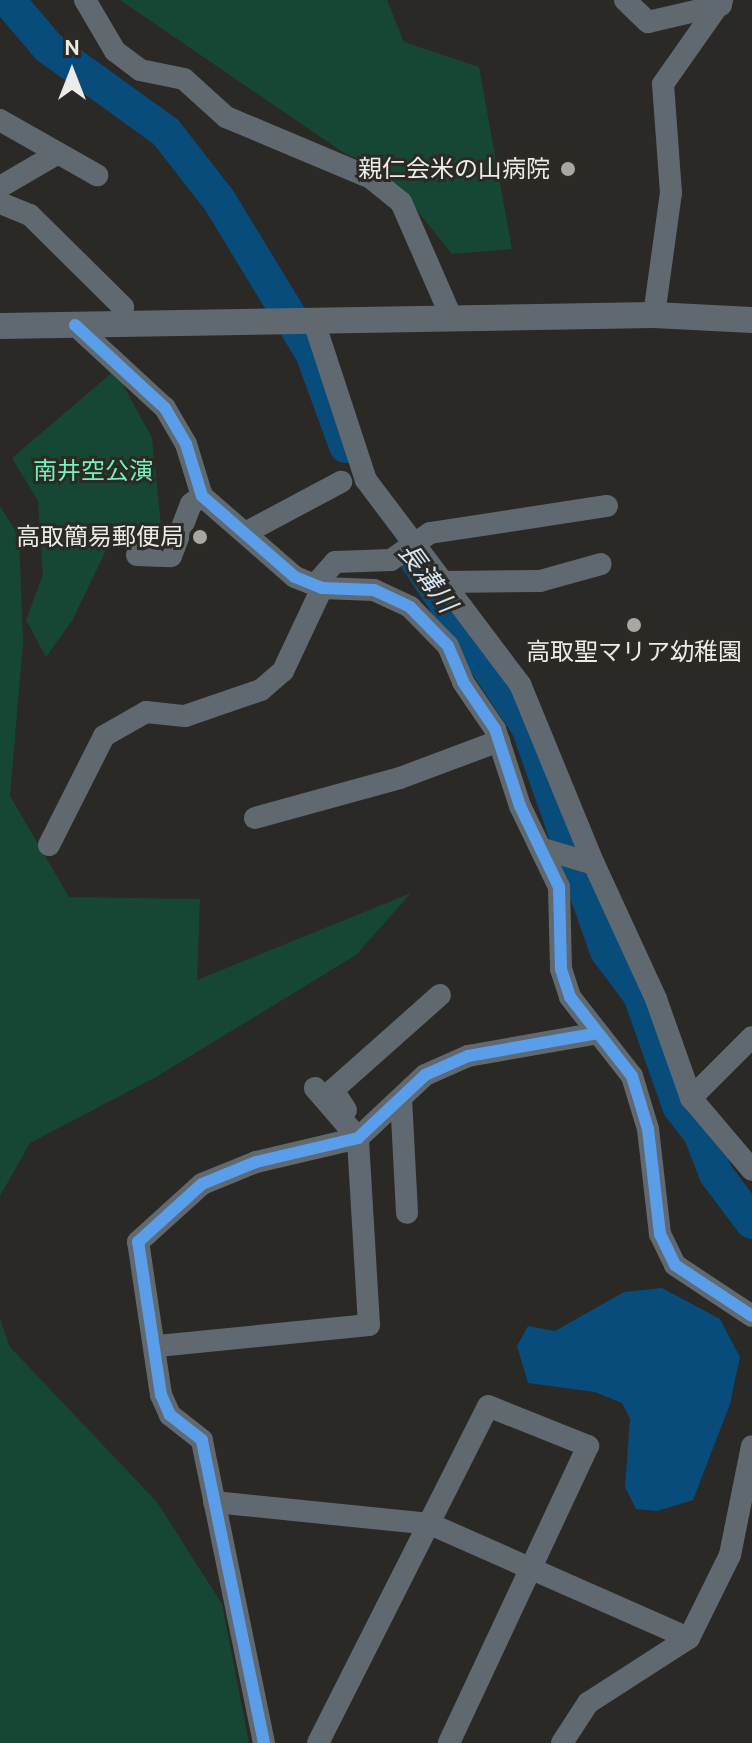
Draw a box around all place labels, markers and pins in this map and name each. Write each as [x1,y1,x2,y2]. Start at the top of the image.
place label: 親仁会米の山病院 [358,155,550,183]
marker: 親仁会米の山病院 [557,158,579,180]
place label: 高取簡易郵便局 [16,523,184,551]
marker: 高取簡易郵便局 [191,528,209,546]
marker: 高取聖マリア幼稚園 [625,616,643,634]
place label: 高取聖マリア幼稚園 [526,638,742,666]

